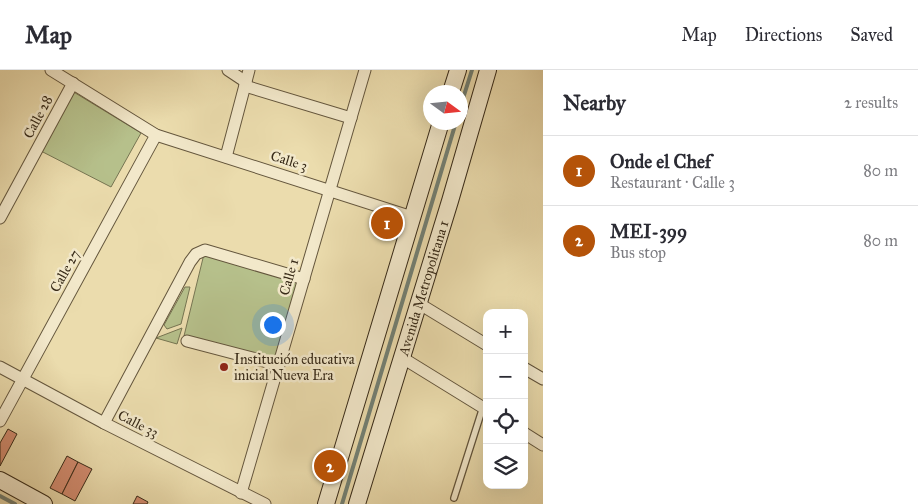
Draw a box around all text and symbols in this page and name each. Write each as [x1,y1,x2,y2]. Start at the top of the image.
text: Map [25,20,72,50]
text: Map [681,24,717,46]
text: Directions [745,24,822,46]
text: Saved [850,24,893,46]
north arrow [423,85,468,130]
text: Nearby [563,90,626,116]
street label: Calle 28 [20,93,56,141]
text: 2 results [844,93,898,112]
street label: Calle 3 [269,147,309,175]
text: Onde el Chef [610,150,711,173]
text: 1 [576,161,582,180]
text: 80 m [863,161,898,180]
text: Restaurant · Calle 3 [610,173,735,192]
pin: 1 [371,204,403,242]
street label: Avenida Metropolitana 1 [394,218,452,359]
text: MEI-399 [610,220,687,243]
text: 2 [575,231,583,250]
text: 80 m [863,231,898,250]
text: Bus stop [610,243,666,262]
street label: Calle 27 [46,247,84,295]
street label: Calle 1 [276,256,302,297]
map controls [483,309,528,489]
button: + [483,309,528,354]
your location [260,312,286,338]
place label: Institución educativa inicial Nueva Era [234,351,355,384]
button: − [483,354,528,399]
marker: Institución educativa inicial Nueva Era [218,361,230,373]
button: locate [483,399,528,444]
street label: Calle 33 [115,407,161,441]
button: layers [483,444,528,489]
pin: 2 [314,447,346,485]

